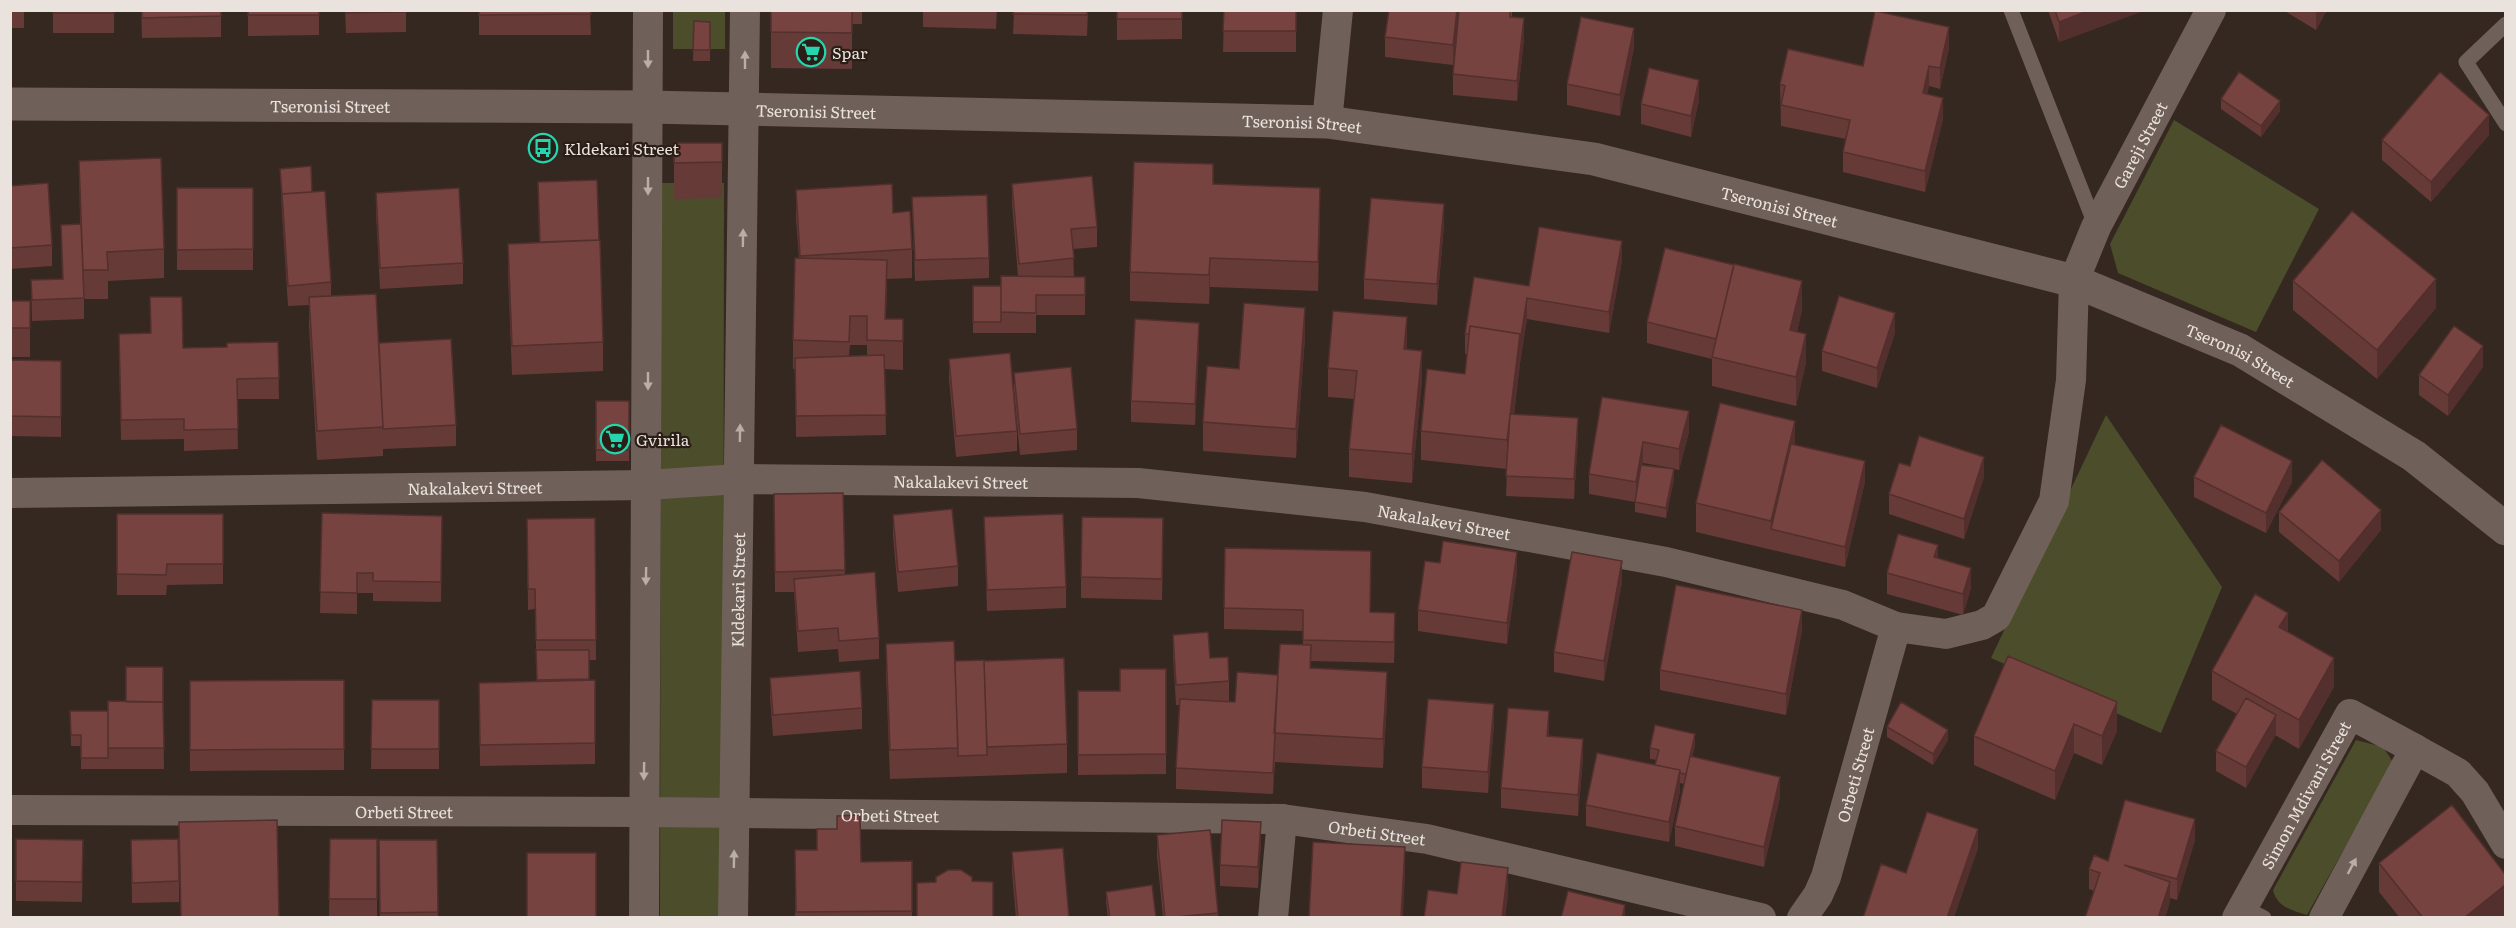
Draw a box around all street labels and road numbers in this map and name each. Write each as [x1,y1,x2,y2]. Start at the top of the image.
street label: Tseronisi Street [270,93,391,118]
street label: Tseronisi Street [755,97,877,124]
street label: Gareji Street [2107,97,2173,193]
street label: Tseronisi Street [1241,108,1364,139]
street label: Tseronisi Street [1718,180,1841,233]
street label: Tseronisi Street [2182,317,2300,393]
street label: Nakalakevi Street [893,469,1029,494]
street label: Nakalakevi Street [407,474,543,500]
street label: Nakalakevi Street [1376,498,1513,546]
street label: Kldekari Street [725,532,750,648]
street label: Simon Mdivani Street [2255,716,2356,873]
street label: Orbeti Street [1830,724,1880,825]
street label: Orbeti Street [355,799,454,823]
street label: Orbeti Street [841,802,940,827]
street label: Orbeti Street [1327,814,1428,851]

